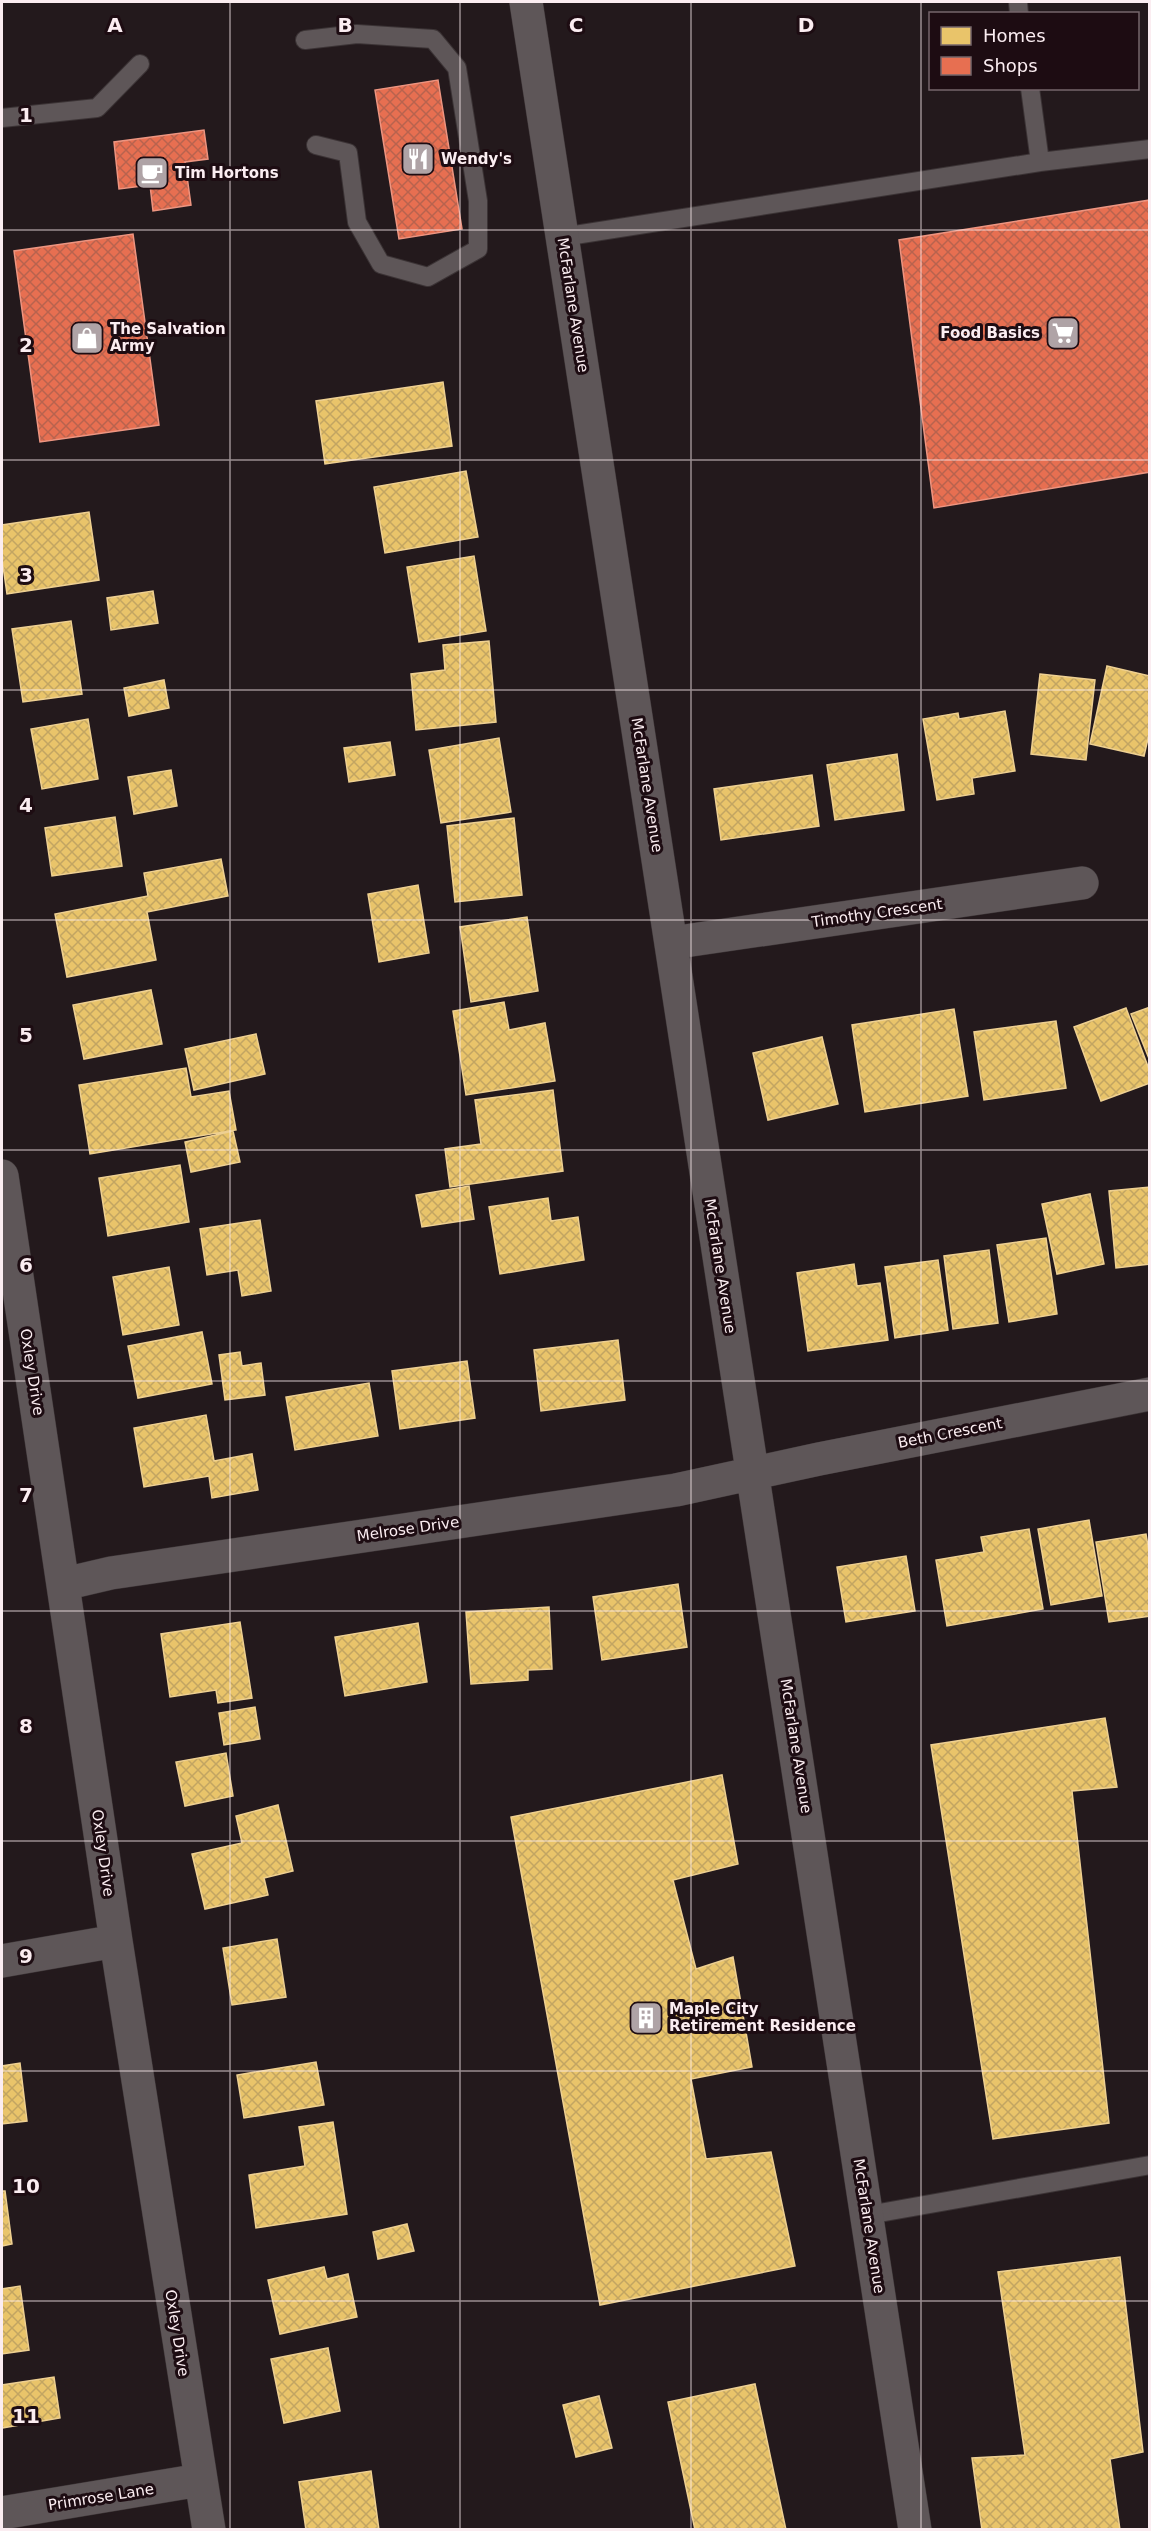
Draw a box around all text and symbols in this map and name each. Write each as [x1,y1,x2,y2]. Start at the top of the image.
legend [929,12,1139,90]
text: A [107,13,123,37]
text: B [337,13,353,37]
text: C [569,13,583,37]
text: D [798,13,814,37]
text: Homes [983,25,1046,46]
text: Shops [983,55,1038,76]
text: 1 [19,103,33,127]
restaurant icon: Wendy's [400,141,436,177]
place label: Wendy's [441,150,512,168]
cafe icon: Tim Hortons [134,155,170,191]
place label: Tim Hortons [175,164,279,182]
street label: McFarlane Avenue [553,236,593,374]
supermarket icon: Food Basics [1045,315,1081,351]
shop icon: The Salvation Army [69,320,105,356]
place label: The Salvation Army [110,320,226,355]
place label: Food Basics [940,324,1040,342]
text: 2 [19,333,33,357]
text: 3 [19,563,33,587]
street label: McFarlane Avenue [627,716,667,854]
text: 4 [19,793,33,817]
street label: Timothy Crescent [809,895,944,931]
text: 5 [19,1023,33,1047]
street label: McFarlane Avenue [700,1197,740,1335]
text: 6 [19,1253,33,1277]
street label: Oxley Drive [16,1327,48,1417]
street label: Beth Crescent [896,1414,1004,1452]
text: 7 [19,1483,33,1507]
street label: Melrose Drive [356,1513,460,1545]
street label: McFarlane Avenue [776,1677,816,1815]
text: 8 [19,1714,33,1738]
street label: Oxley Drive [88,1808,118,1898]
text: 9 [19,1944,33,1968]
building icon: Maple City Retirement Residence [628,2000,664,2036]
place label: Maple City Retirement Residence [669,2000,856,2035]
street label: McFarlane Avenue [849,2157,889,2295]
text: 10 [12,2174,40,2198]
street label: Oxley Drive [161,2288,193,2378]
text: 11 [12,2404,40,2428]
street label: Primrose Lane [47,2480,155,2514]

